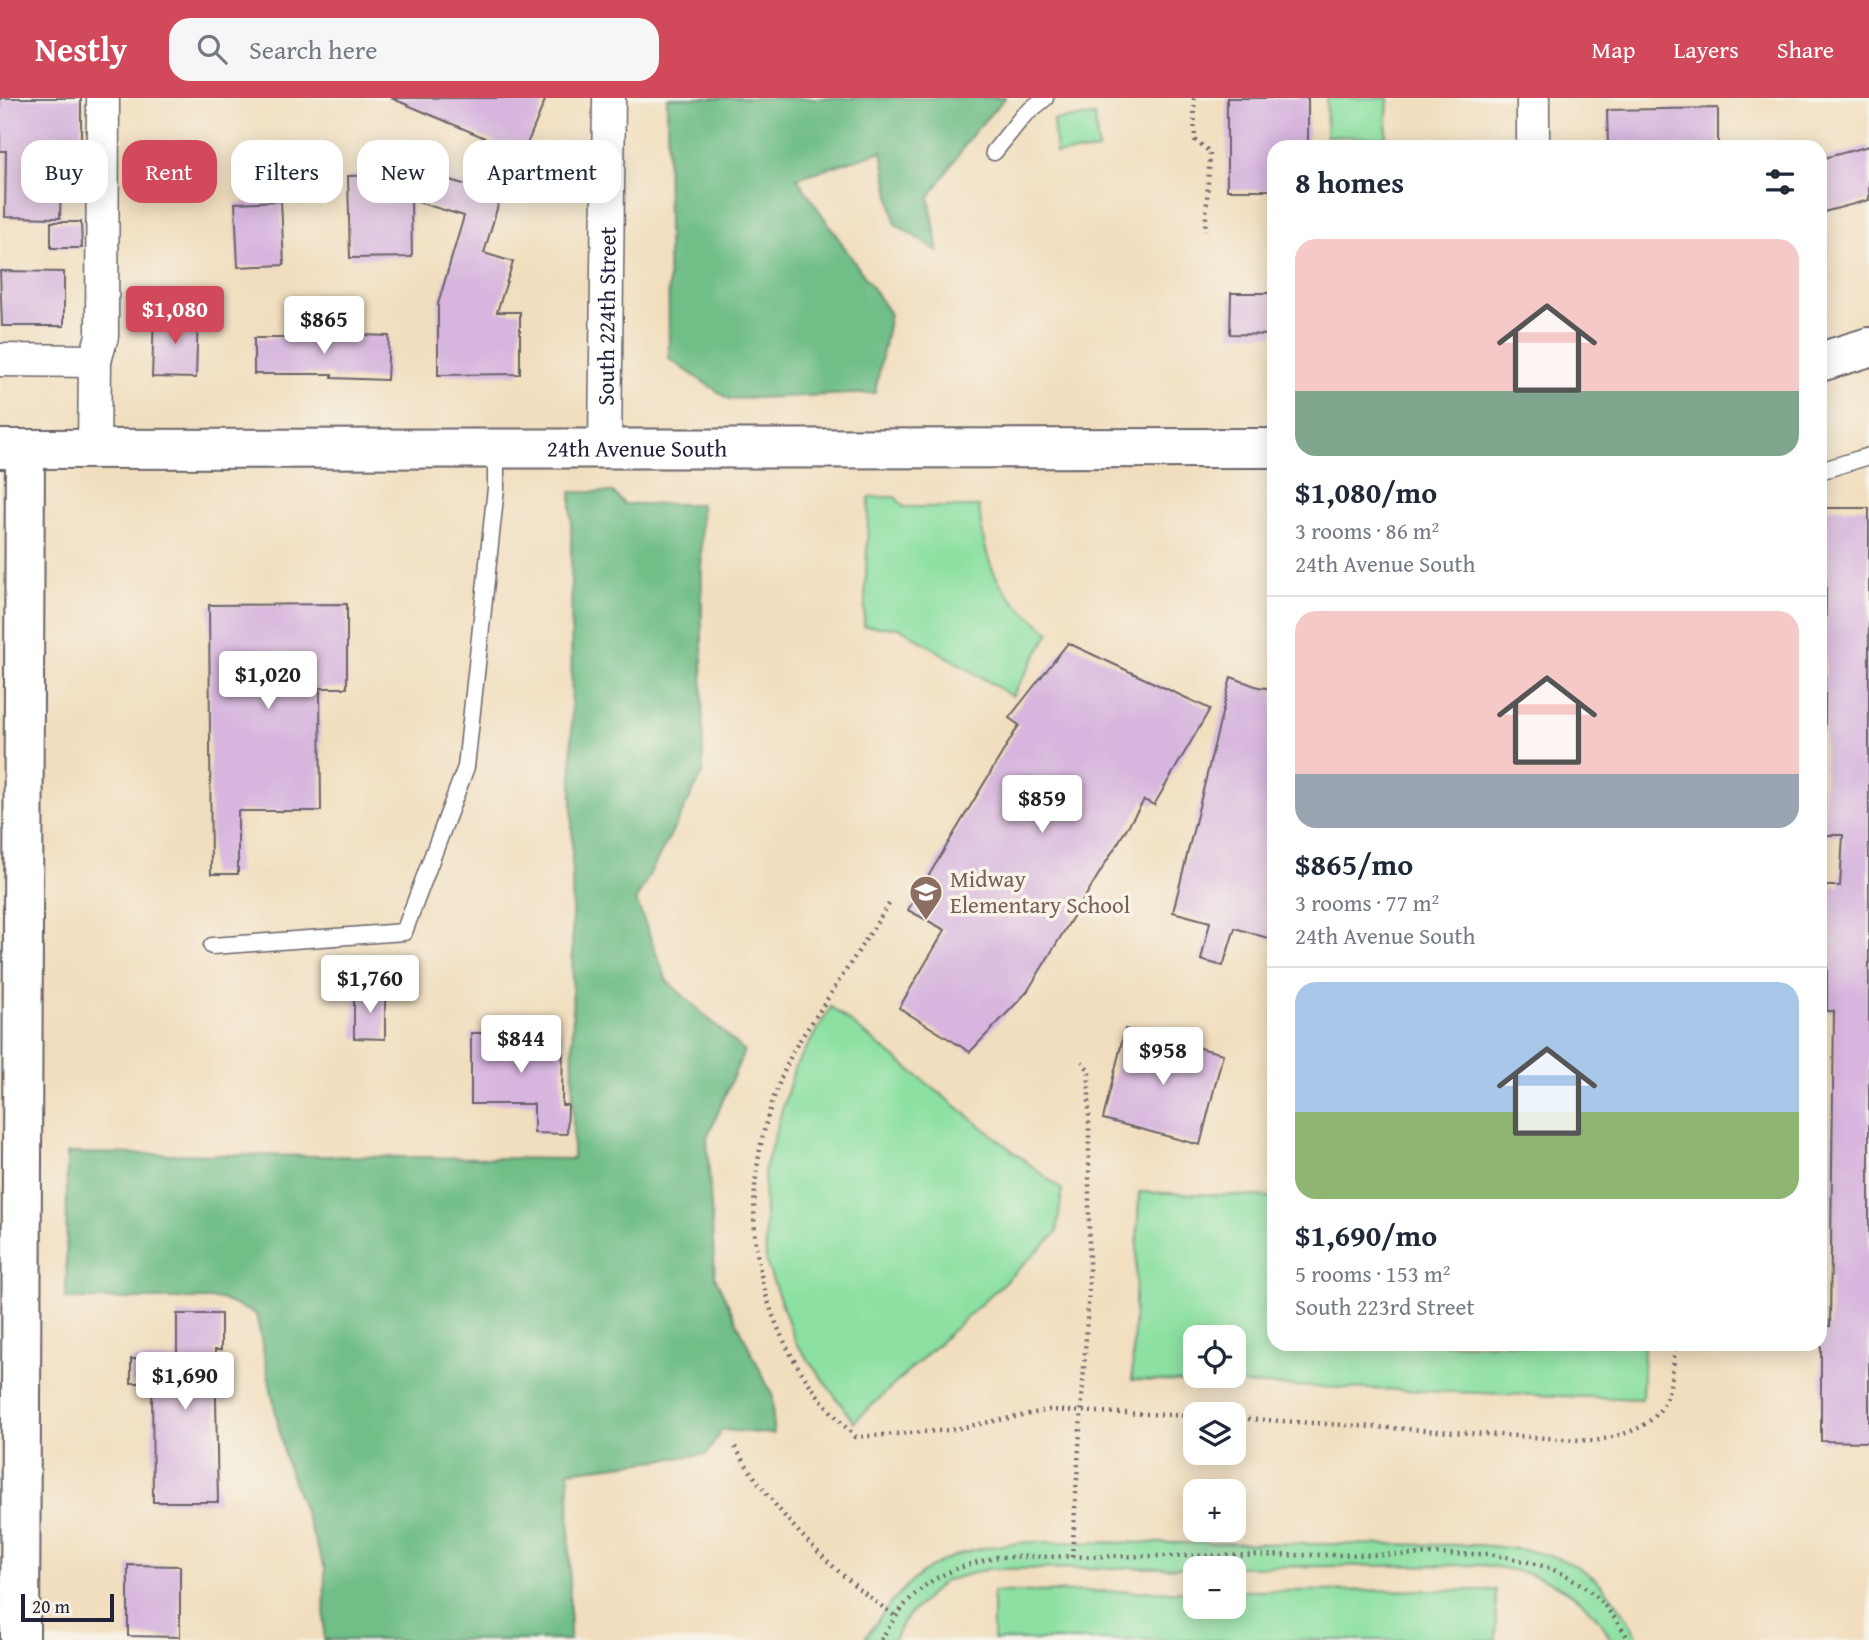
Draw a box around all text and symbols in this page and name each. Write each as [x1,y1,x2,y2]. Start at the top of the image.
search box [169,18,659,81]
text: Nestly [35,25,127,73]
icon: search [193,30,231,68]
text: Search here [249,30,377,69]
text: Map [1592,32,1635,67]
text: Layers [1673,32,1739,67]
text: Share [1777,32,1834,67]
chip: Buy [21,140,108,203]
chip: Rent [122,140,217,203]
chip: Filters [231,140,343,203]
chip: New [357,140,449,203]
chip: Apartment [463,140,621,203]
text: 8 homes [1295,160,1404,204]
icon: filters [1761,163,1799,201]
street label: South 224th Street [588,226,624,406]
icon: home [1484,285,1610,411]
pin: $1,080 [118,286,232,346]
text: $1,080 [142,292,208,325]
pin: $865 [283,296,365,356]
text: $865 [300,302,348,335]
street label: 24th Avenue South [547,431,727,465]
text: $1,080/mo [1295,470,1437,514]
text: 3 rooms · 86 m² [1295,514,1439,547]
text: 24th Avenue South [1295,547,1475,580]
pin: $1,020 [211,652,325,711]
text: $1,020 [235,657,301,690]
icon: home [1484,657,1610,783]
pin: $859 [1001,776,1083,835]
text: $859 [1018,781,1066,814]
text: $865/mo [1295,842,1413,886]
place label: Midway Elementary School [950,862,1130,921]
school or university icon: Midway Elementary School [907,873,945,922]
text: 3 rooms · 77 m² [1295,886,1439,919]
text: 24th Avenue South [1295,919,1475,952]
pin: $1,760 [313,956,427,1015]
text: $1,760 [337,961,403,994]
pin: $844 [480,1016,562,1075]
text: $844 [497,1021,545,1054]
pin: $958 [1122,1028,1204,1087]
icon: home [1484,1028,1610,1154]
text: $958 [1139,1033,1187,1066]
text: $1,690/mo [1295,1213,1437,1257]
text: 5 rooms · 153 m² [1295,1257,1450,1290]
text: South 223rd Street [1295,1290,1475,1323]
map controls [1183,1325,1246,1619]
button: locate [1183,1325,1246,1388]
pin: $1,690 [128,1352,242,1412]
text: $1,690 [152,1358,218,1391]
button: layers [1183,1402,1246,1465]
button: + [1183,1479,1246,1542]
button: − [1183,1556,1246,1619]
scale bar [21,1591,114,1623]
text: 20 m [32,1592,70,1620]

